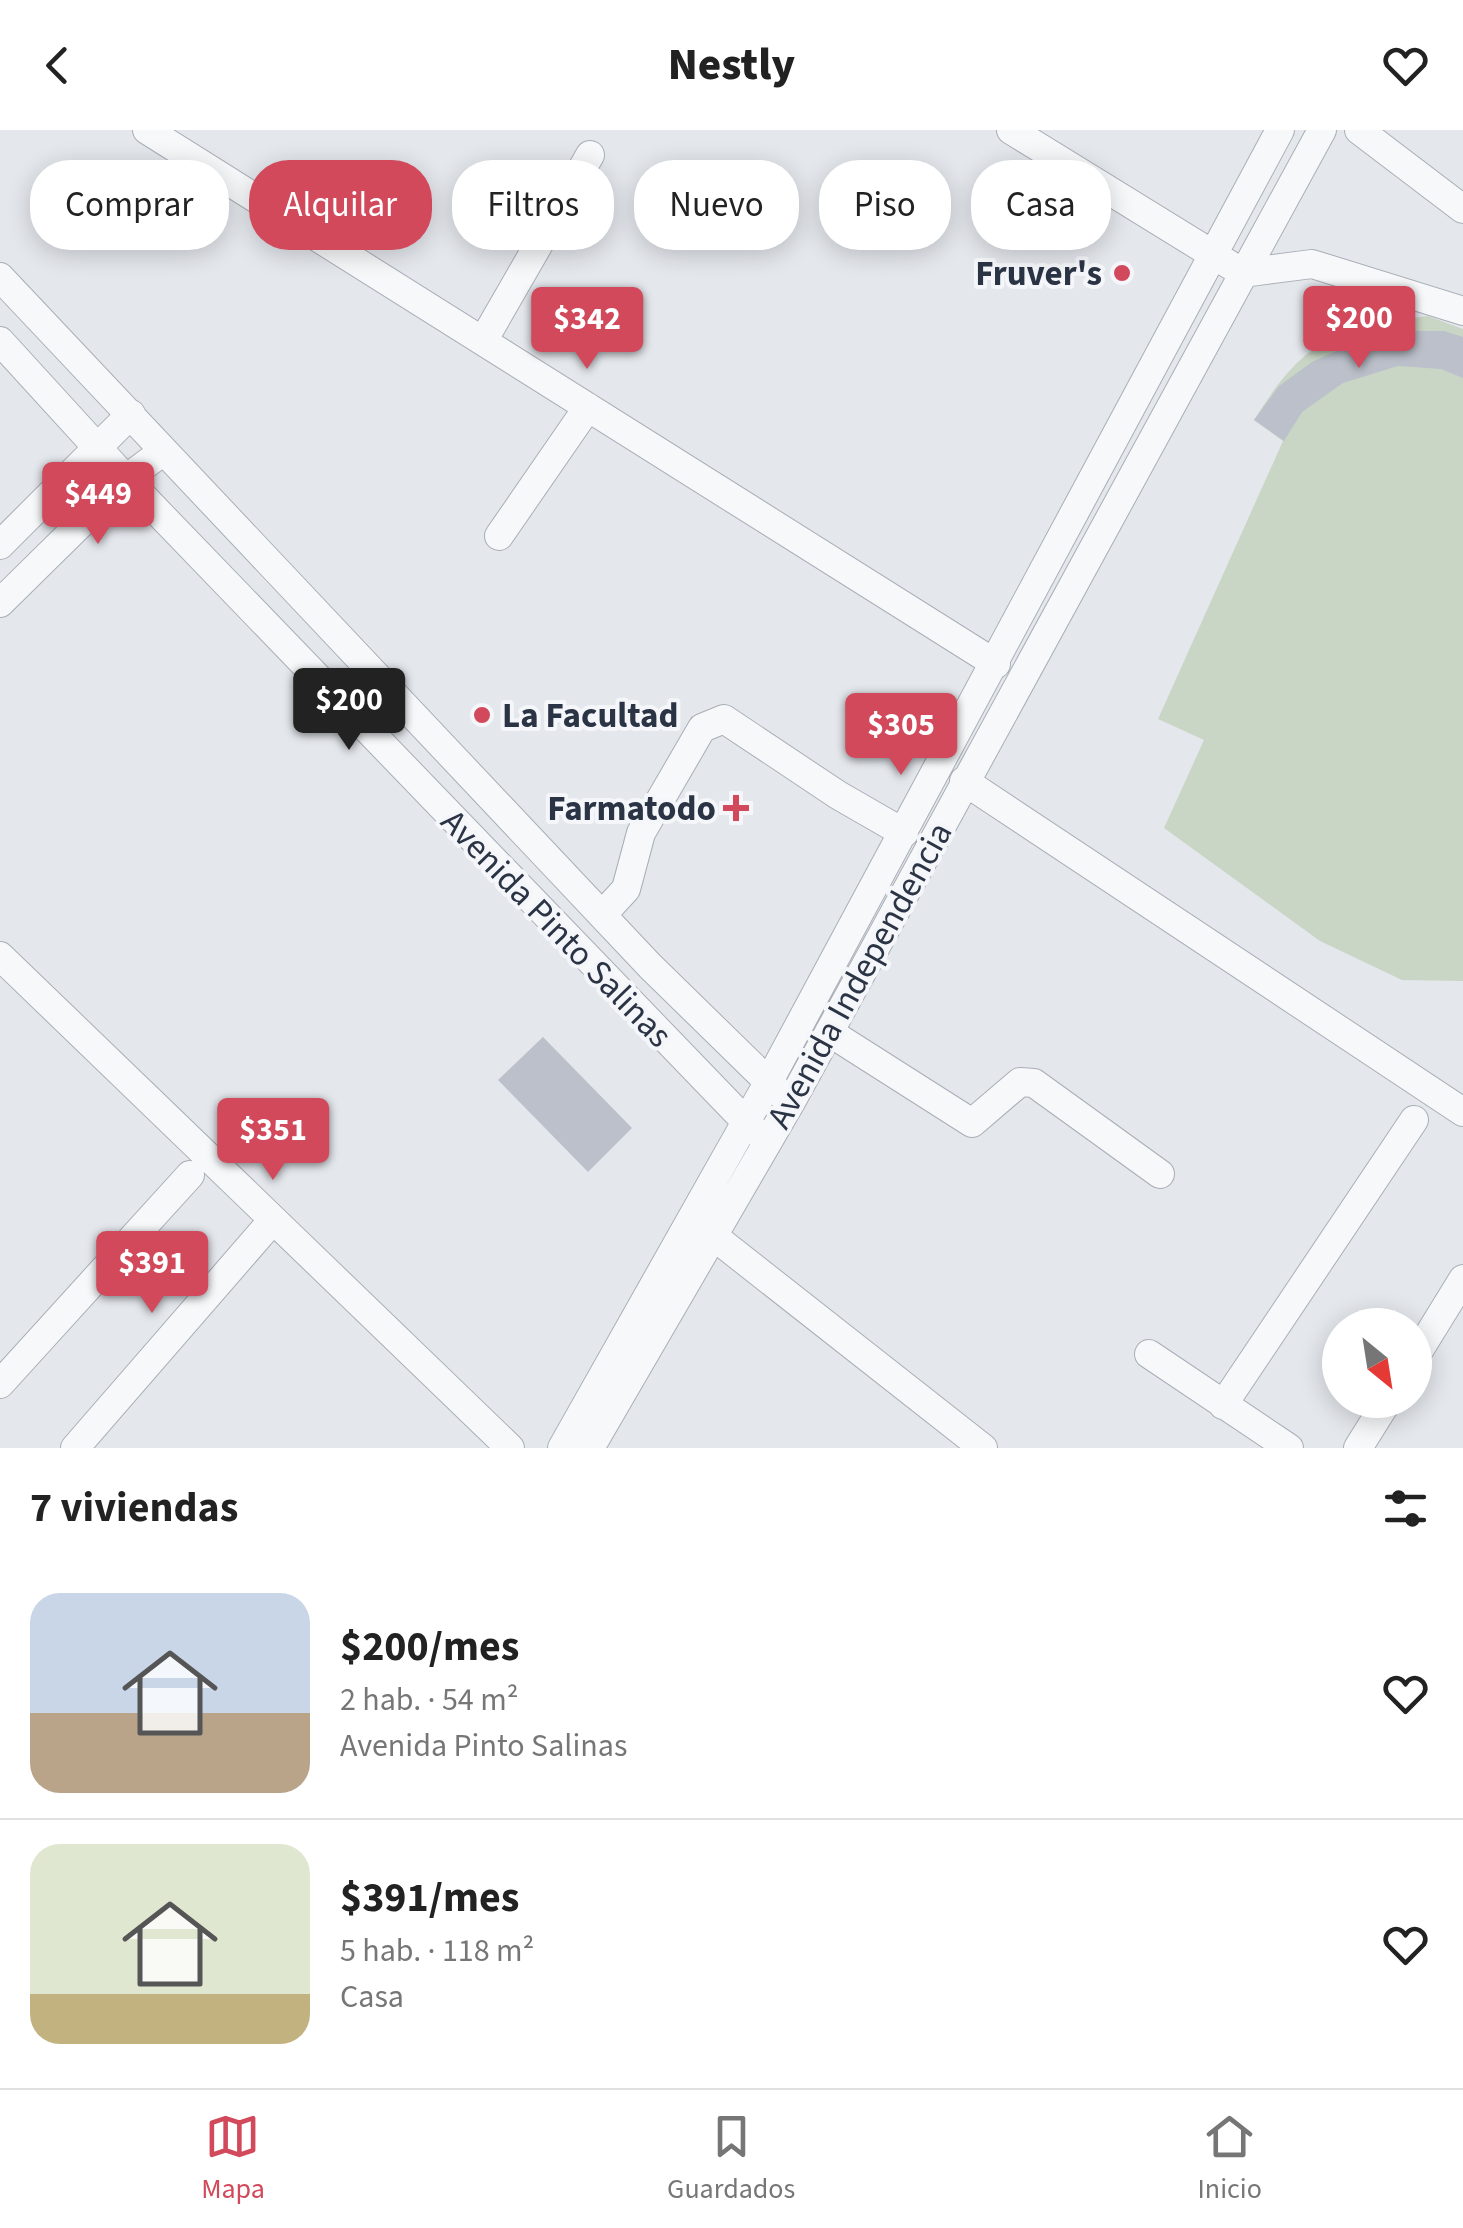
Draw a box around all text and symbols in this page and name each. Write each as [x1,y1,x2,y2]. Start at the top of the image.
text: Nestly [668,33,795,97]
icon: back [30,38,85,93]
icon: heart [1378,38,1433,93]
chip: Comprar [30,160,229,250]
chip: Alquilar [249,160,432,250]
chip: Filtros [452,160,614,250]
chip: Nuevo [634,160,799,250]
chip: Piso [819,160,951,250]
chip: Casa [971,160,1111,250]
place label: Fruver's [975,249,1102,299]
marker: Fruver's [1111,262,1133,284]
pin: $200 [1300,286,1418,371]
pin: $342 [528,287,646,372]
text: $200 [1325,295,1393,341]
text: $342 [553,296,621,342]
pin: $449 [39,462,157,547]
text: $449 [64,471,132,517]
pin: $200 [290,668,408,753]
text: $200 [315,677,383,723]
place label: La Facultad [502,691,679,741]
pin: $305 [842,693,960,778]
text: $305 [867,702,935,748]
marker: La Facultad [471,704,493,726]
place label: Farmatodo [547,784,716,834]
marker: Farmatodo [725,797,747,819]
street label: Avenida Pinto Salinas [429,798,683,1059]
street label: Avenida Independencia [755,813,965,1138]
pin: $351 [214,1098,332,1183]
text: $351 [239,1107,307,1153]
pin: $391 [93,1231,211,1316]
text: $391 [118,1240,186,1286]
north arrow [1322,1308,1432,1418]
map controls [1322,1308,1432,1418]
text: 7 viviendas [30,1478,238,1538]
icon: filters [1378,1481,1433,1536]
text: $200/mes [340,1617,519,1677]
icon: home [110,1633,230,1753]
icon: heart [1378,1666,1433,1721]
text: 2 hab. · 54 m² [340,1677,518,1723]
text: Avenida Pinto Salinas [340,1723,627,1769]
text: $391/mes [340,1868,519,1928]
icon: home [110,1884,230,2004]
icon: heart [1378,1917,1433,1972]
text: 5 hab. · 118 m² [340,1928,534,1974]
text: Casa [340,1974,404,2020]
tab: Mapa [201,2109,265,2209]
tab: Guardados [667,2109,795,2209]
tab: Inicio [1197,2109,1262,2209]

